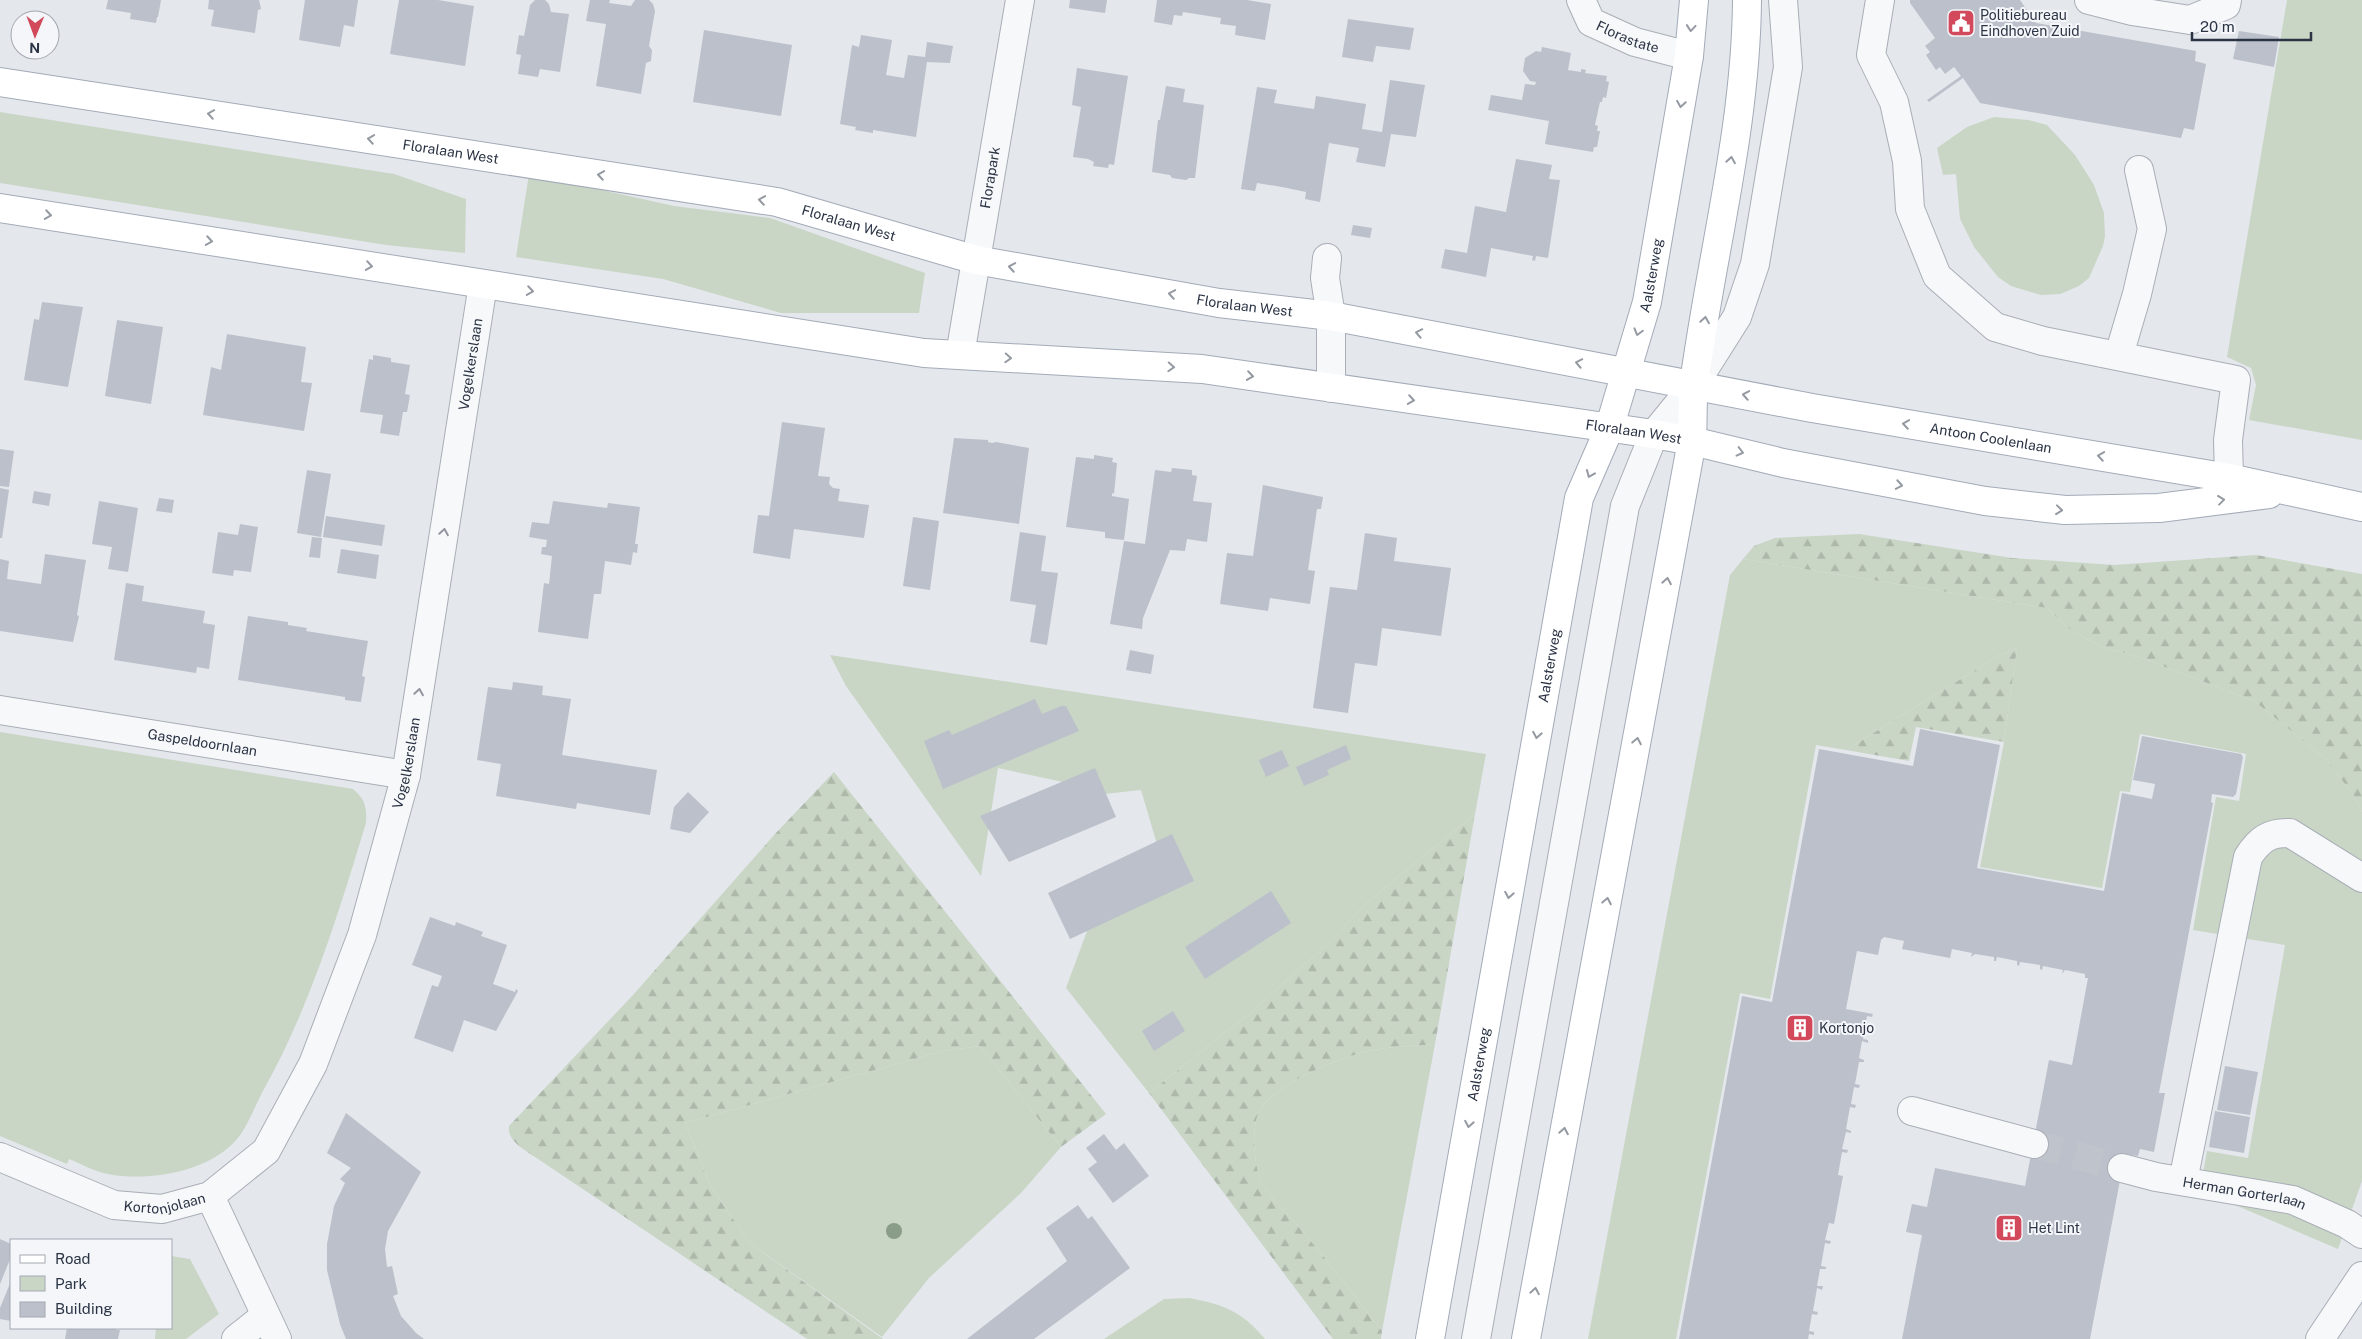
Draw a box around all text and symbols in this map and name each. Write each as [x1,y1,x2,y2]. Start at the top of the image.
place label: Politiebureau Eindhoven Zuid [1980,7,2080,39]
public building icon: Politiebureau Eindhoven Zuid [1946,8,1976,38]
north arrow [10,10,60,60]
scale bar [2192,10,2311,42]
street label: Florastate [1594,18,1661,56]
text: 20 m [2200,18,2235,35]
one-way arrow [1686,24,1697,32]
text: N [29,40,40,56]
one-way arrow [1676,100,1686,108]
one-way arrow [206,110,215,120]
one-way arrow [367,135,376,145]
street label: Floralaan West [402,136,500,167]
street label: Florapark [977,145,1003,210]
one-way arrow [1726,155,1736,164]
one-way arrow [597,170,606,180]
one-way arrow [757,195,766,205]
street label: Floralaan West [800,202,898,244]
one-way arrow [44,210,53,220]
one-way arrow [204,235,213,245]
street label: Aalsterweg [1636,237,1666,314]
one-way arrow [366,260,374,271]
one-way arrow [1008,262,1017,272]
one-way arrow [525,286,534,296]
one-way arrow [1168,290,1177,300]
street label: Floralaan West [1195,291,1294,320]
one-way arrow [1699,316,1709,324]
street label: Vogelkerslaan [455,317,486,411]
one-way arrow [1415,328,1424,339]
one-way arrow [1633,328,1644,337]
one-way arrow [1005,352,1013,363]
one-way arrow [1575,359,1583,369]
one-way arrow [1167,362,1175,373]
one-way arrow [1246,370,1254,381]
one-way arrow [1742,391,1750,401]
one-way arrow [1406,394,1415,404]
street label: Floralaan West [1585,416,1683,447]
one-way arrow [1902,419,1910,429]
street label: Antoon Coolenlaan [1929,420,2053,456]
one-way arrow [1735,447,1743,457]
one-way arrow [2096,451,2104,462]
one-way arrow [1585,469,1596,478]
one-way arrow [1894,479,1903,489]
one-way arrow [2218,495,2226,506]
one-way arrow [2056,504,2064,515]
one-way arrow [439,527,449,536]
one-way arrow [1661,577,1671,586]
street label: Aalsterweg [1535,627,1564,704]
one-way arrow [413,688,423,696]
street label: Vogelkerslaan [389,716,423,811]
street label: Gaspeldoornlaan [146,726,258,759]
one-way arrow [1533,731,1543,740]
one-way arrow [1632,737,1642,745]
one-way arrow [1505,891,1515,900]
one-way arrow [1601,896,1611,905]
building icon: Kortonjo [1785,1013,1815,1043]
place label: Kortonjo [1819,1020,1874,1036]
street label: Aalsterweg [1464,1026,1493,1103]
one-way arrow [1464,1120,1474,1129]
one-way arrow [1558,1127,1569,1136]
street label: Herman Gorterlaan [2181,1174,2309,1213]
street label: Kortonjolaan [123,1190,207,1217]
building icon: Het Lint [1994,1213,2024,1243]
place label: Het Lint [2028,1220,2080,1236]
legend [10,1239,172,1329]
text: Road [55,1250,91,1267]
text: Park [55,1275,87,1292]
one-way arrow [1529,1287,1539,1295]
text: Building [55,1300,113,1317]

